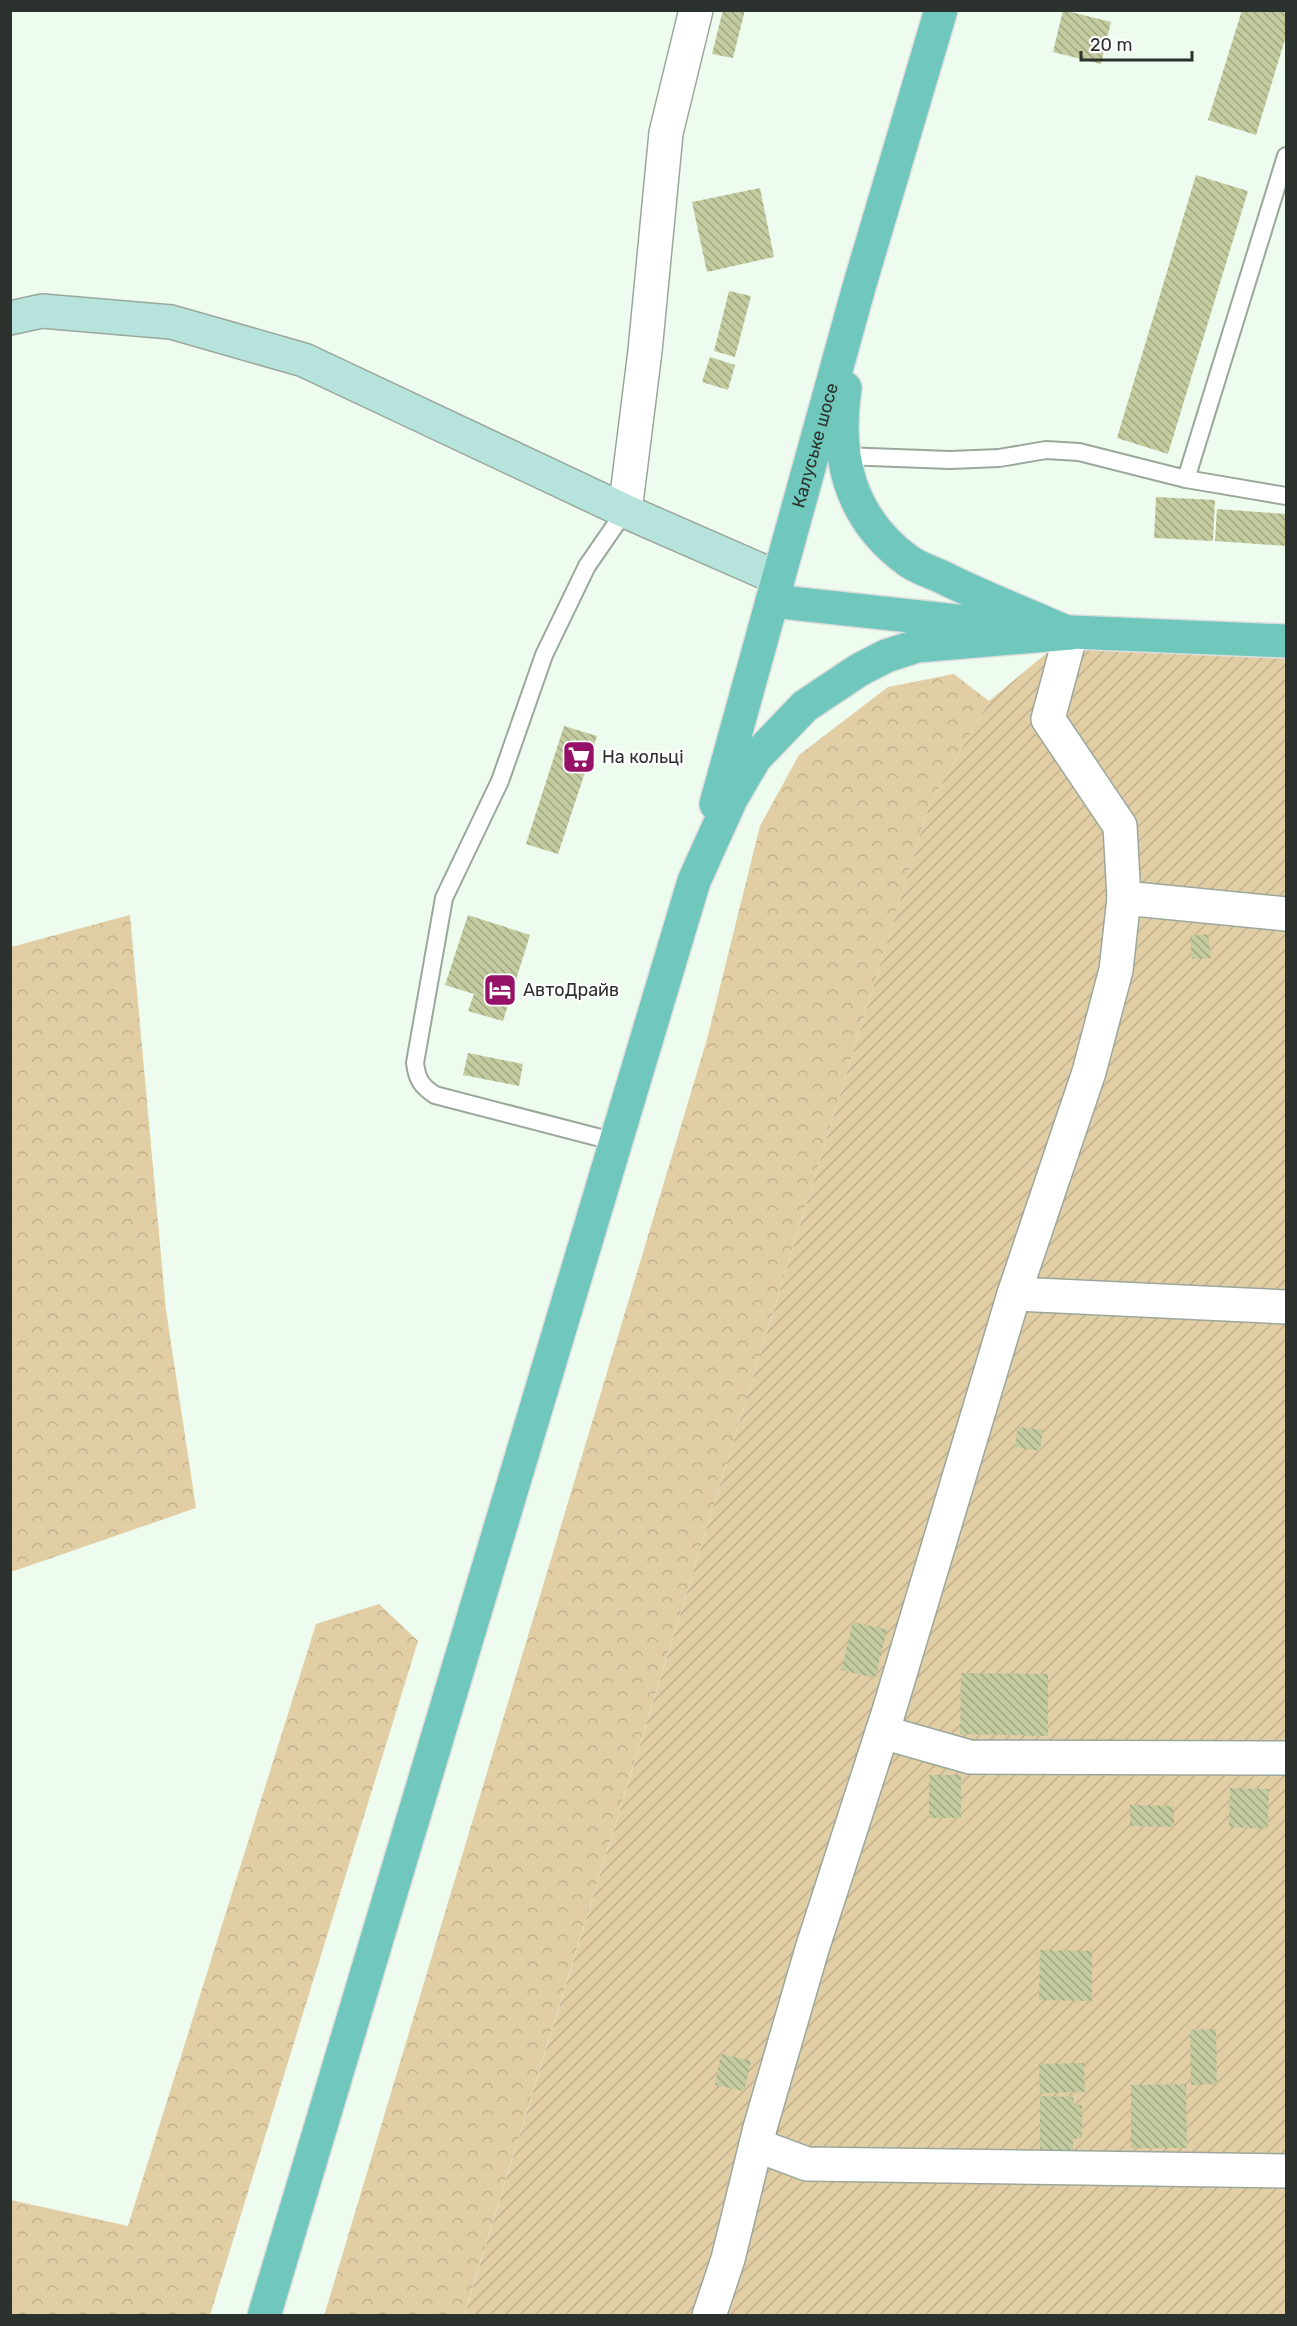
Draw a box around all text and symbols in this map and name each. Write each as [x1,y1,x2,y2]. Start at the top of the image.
scale bar [1081,24,1192,62]
text: 20 m [1090,34,1132,56]
street label: Калуське шосе [787,380,843,510]
supermarket icon: На кольці [561,739,597,775]
place label: На кольці [602,746,684,768]
hotel icon: АвтоДрайв [482,972,518,1008]
place label: АвтоДрайв [523,979,619,1001]

